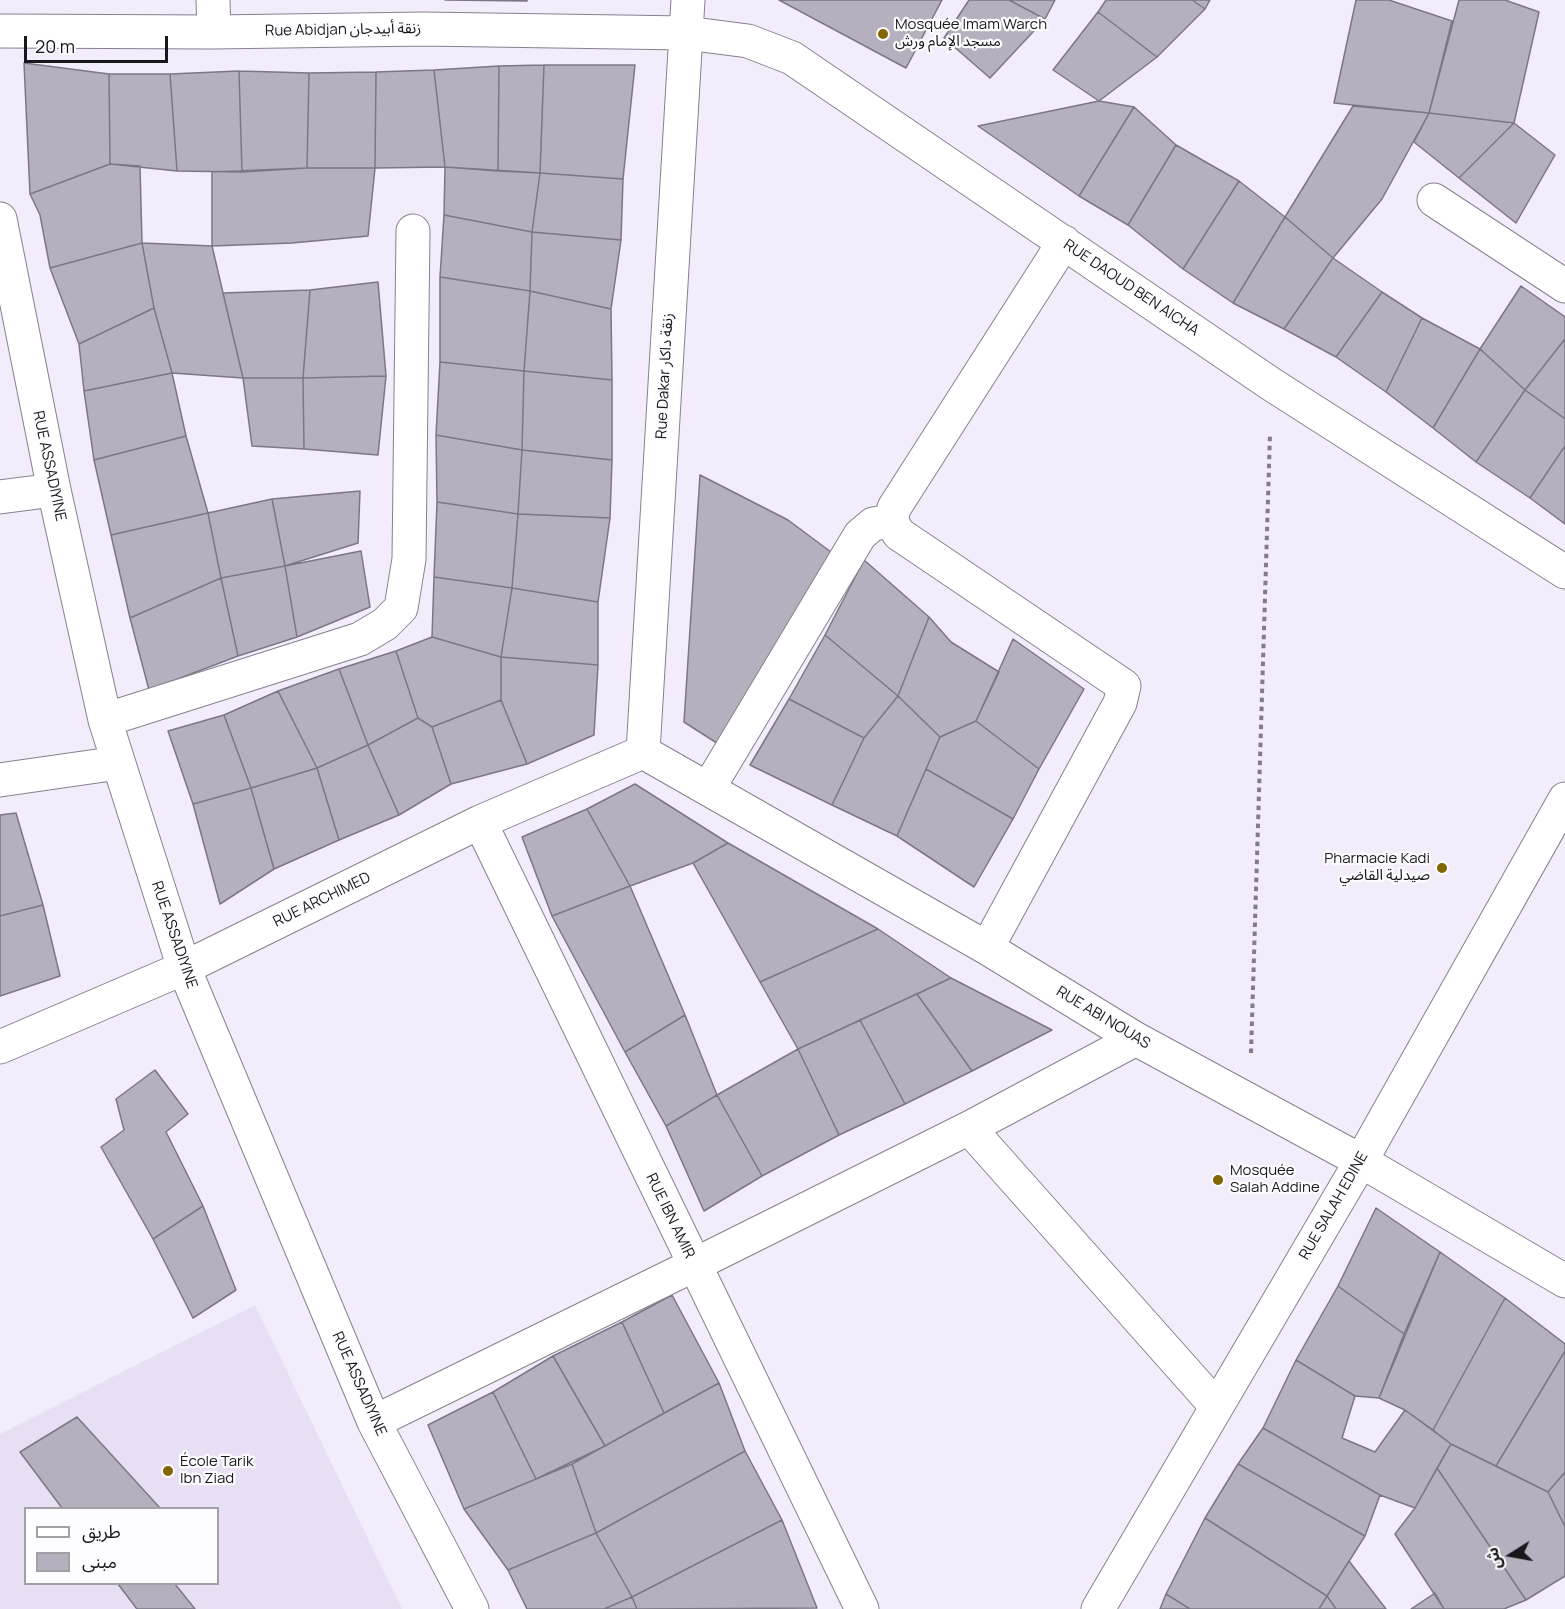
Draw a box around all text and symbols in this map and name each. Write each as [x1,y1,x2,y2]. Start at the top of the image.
place label: Mosquée Imam Warch مسجد الإمام ورش [895,16,1047,51]
street label: Rue Abidjan زنقة أبيدجان [265,20,421,40]
scale bar [27,24,171,62]
marker: Mosquée Imam Warch مسجد الإمام ورش [876,27,890,41]
text: 20 m [35,34,75,58]
street label: RUE DAOUD BEN AICHA [1060,236,1202,340]
street label: Rue Dakar زنقة داكار [653,312,677,440]
street label: RUE ASSADIYINE [29,409,69,523]
place label: Pharmacie Kadi صيدلية القاضي [1324,850,1430,885]
marker: Pharmacie Kadi صيدلية القاضي [1435,861,1449,875]
street label: RUE ARCHIMED [270,869,374,931]
street label: RUE ASSADIYINE [147,879,201,991]
street label: RUE ABI NOUAS [1053,983,1153,1053]
street label: RUE SALAH EDINE [1296,1149,1372,1263]
place label: Mosquée Salah Addine [1230,1162,1320,1197]
street label: RUE IBN AMIR [642,1170,698,1262]
marker: Mosquée Salah Addine [1211,1173,1225,1187]
street label: RUE ASSADIYINE [328,1329,390,1439]
place label: École Tarik Ibn Ziad [180,1453,253,1488]
marker: École Tarik Ibn Ziad [161,1464,175,1478]
legend [24,1507,219,1585]
text: طريق [82,1519,121,1543]
north arrow [1481,1525,1541,1585]
text: ش [1480,1546,1506,1571]
text: مبنى [82,1549,117,1573]

